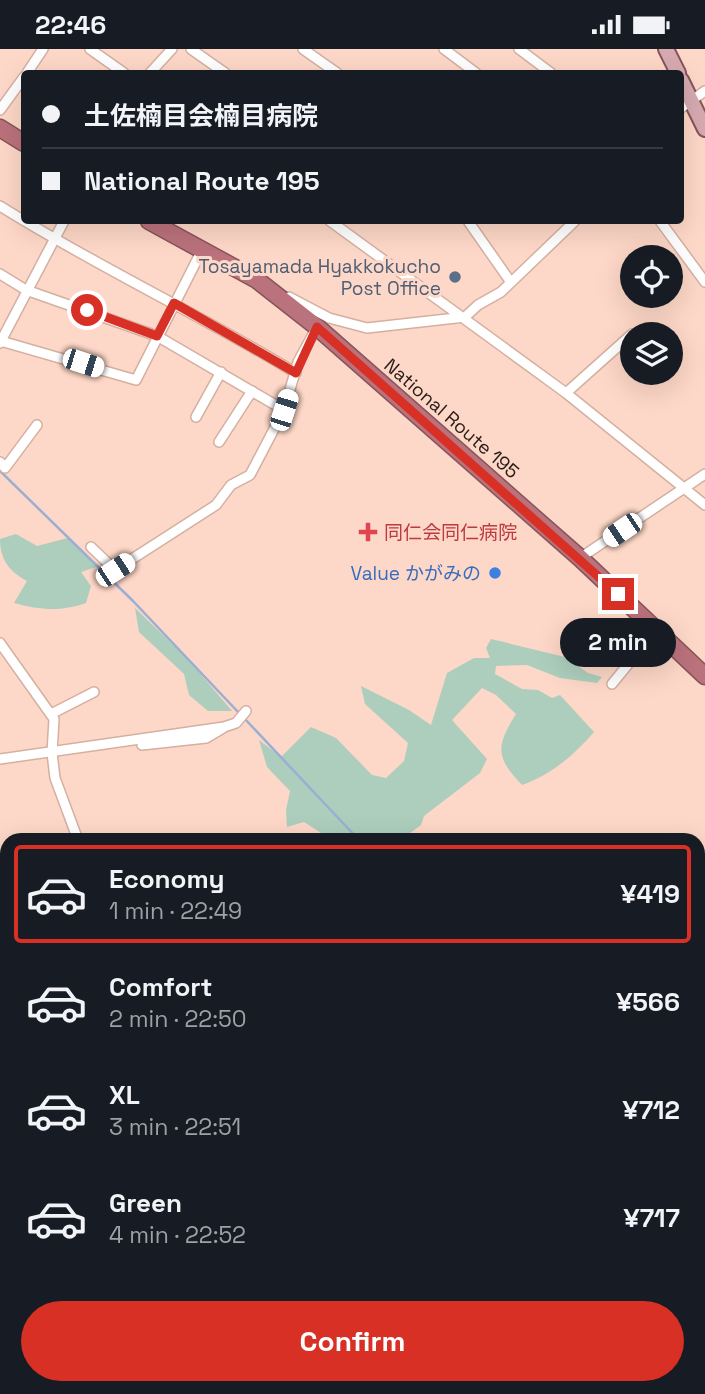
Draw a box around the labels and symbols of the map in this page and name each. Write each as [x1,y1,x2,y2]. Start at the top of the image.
place label: Tosayamada Hyakkokucho Post Office [198,254,441,301]
marker: Tosayamada Hyakkokucho Post Office [447,269,463,285]
route start [71,294,103,326]
car [60,347,107,379]
street label: National Route 195 [379,353,524,484]
car [268,387,301,433]
car [599,510,646,550]
place label: 同仁会同仁病院 [384,520,517,545]
marker: 同仁会同仁病院 [358,522,378,542]
car [92,550,139,590]
place label: Value かがみの [351,561,481,586]
marker: Value かがみの [487,565,503,581]
route end [602,578,634,610]
callout: 2 min [560,619,676,667]

